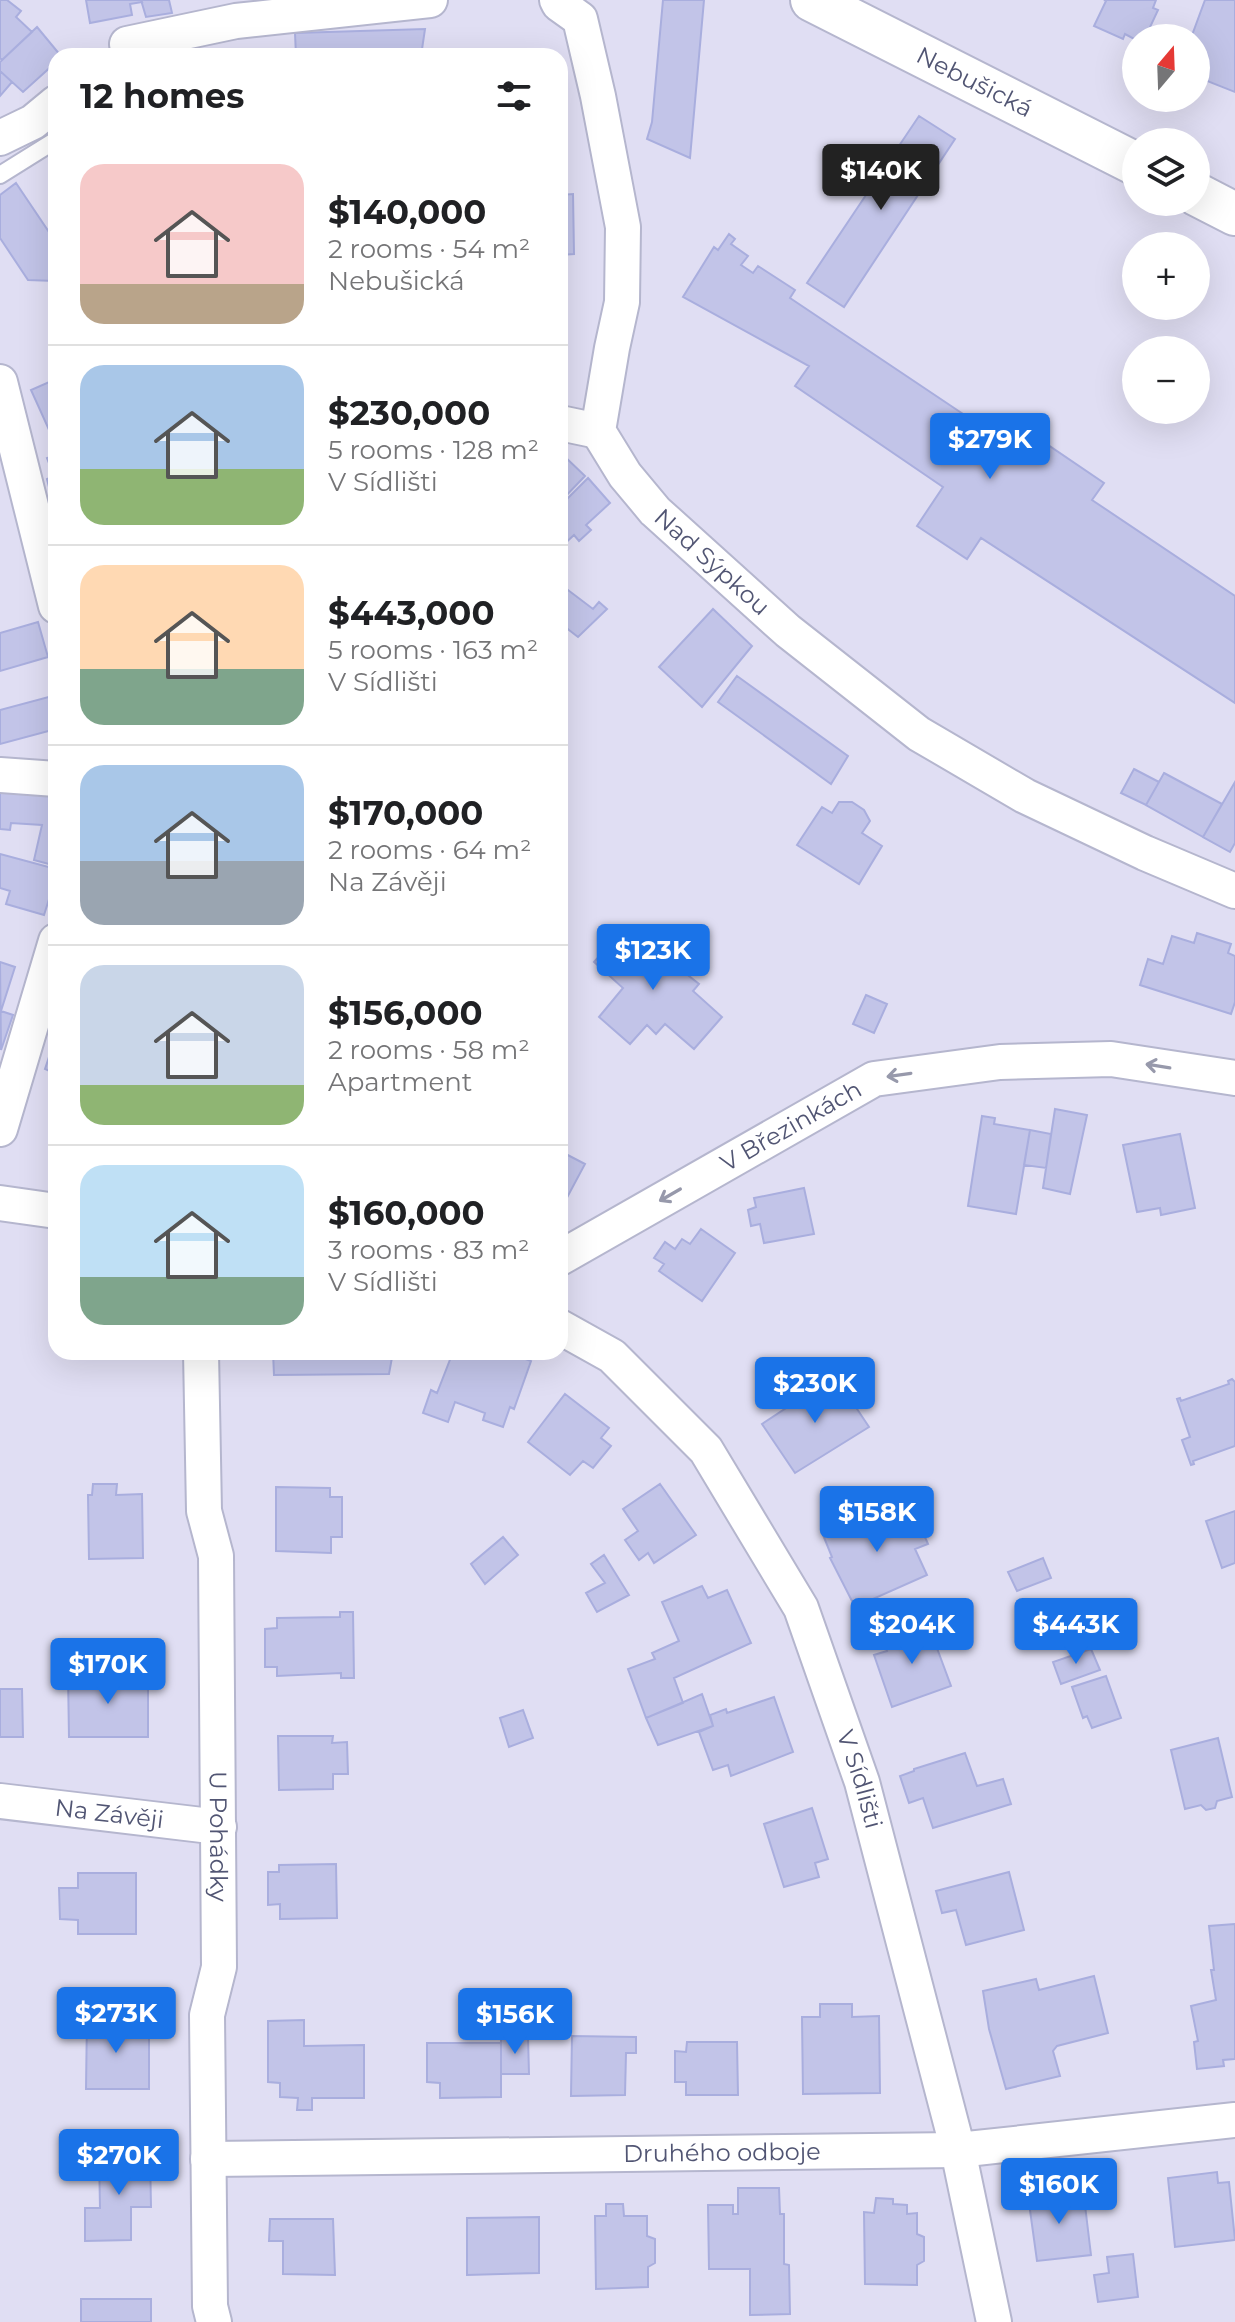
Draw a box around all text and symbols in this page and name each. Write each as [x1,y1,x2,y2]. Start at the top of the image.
north arrow [1122,24,1210,112]
map controls [1122,24,1210,424]
street label: Nebušická [912,40,1037,123]
icon: filters [492,74,536,118]
text: 12 homes [80,75,244,117]
button: layers [1122,128,1210,216]
pin: $140K [825,144,937,212]
text: $140K [840,154,922,186]
text: $140,000 [328,191,486,233]
icon: home [144,196,240,292]
button: + [1122,232,1210,320]
text: 2 rooms · 54 m² [328,233,530,265]
text: Nebušická [328,265,465,297]
button: − [1122,336,1210,424]
text: $230,000 [328,392,490,434]
icon: home [144,397,240,493]
pin: $279K [934,413,1046,481]
text: $279K [948,423,1032,455]
text: 5 rooms · 128 m² [328,434,539,466]
text: V Sídlišti [328,466,438,498]
street label: Nad Sýpkou [648,502,776,621]
text: $443,000 [328,592,495,634]
icon: home [144,597,240,693]
text: 5 rooms · 163 m² [328,634,538,666]
text: V Sídlišti [328,666,438,698]
text: $170,000 [328,792,483,834]
icon: home [144,797,240,893]
text: 2 rooms · 64 m² [328,834,531,866]
text: Na Závěji [328,866,447,898]
pin: $123K [597,924,709,992]
text: $123K [615,934,691,966]
text: $156,000 [328,992,483,1034]
icon: home [144,997,240,1093]
text: 2 rooms · 58 m² [328,1034,530,1066]
one-way arrow [1146,1058,1171,1073]
text: Apartment [328,1066,472,1098]
one-way arrow [887,1068,913,1083]
street label: V Březinkách [715,1074,867,1177]
one-way arrow [659,1188,683,1203]
text: $160,000 [328,1192,485,1234]
icon: home [144,1197,240,1293]
text: 3 rooms · 83 m² [328,1234,529,1266]
text: V Sídlišti [328,1266,438,1298]
pin: $230K [759,1357,871,1425]
text: $230K [773,1367,857,1399]
pin: $158K [821,1486,933,1554]
text: $158K [838,1496,916,1528]
pin: $204K [856,1598,968,1666]
pin: $443K [1020,1598,1132,1666]
text: $204K [869,1608,955,1640]
text: $443K [1032,1608,1120,1640]
pin: $170K [52,1638,164,1706]
text: $170K [68,1648,148,1680]
street label: V Sídlišti [831,1726,889,1832]
street label: U Pohádky [204,1771,234,1902]
street label: Na Závěji [53,1793,165,1834]
pin: $273K [60,1987,172,2055]
pin: $156K [459,1988,571,2056]
text: $273K [75,1997,157,2029]
text: $156K [476,1998,554,2030]
pin: $270K [63,2129,175,2197]
street label: Druhého odboje [623,2137,821,2168]
text: $270K [77,2139,161,2171]
pin: $160K [1003,2158,1115,2226]
text: $160K [1019,2168,1099,2200]

